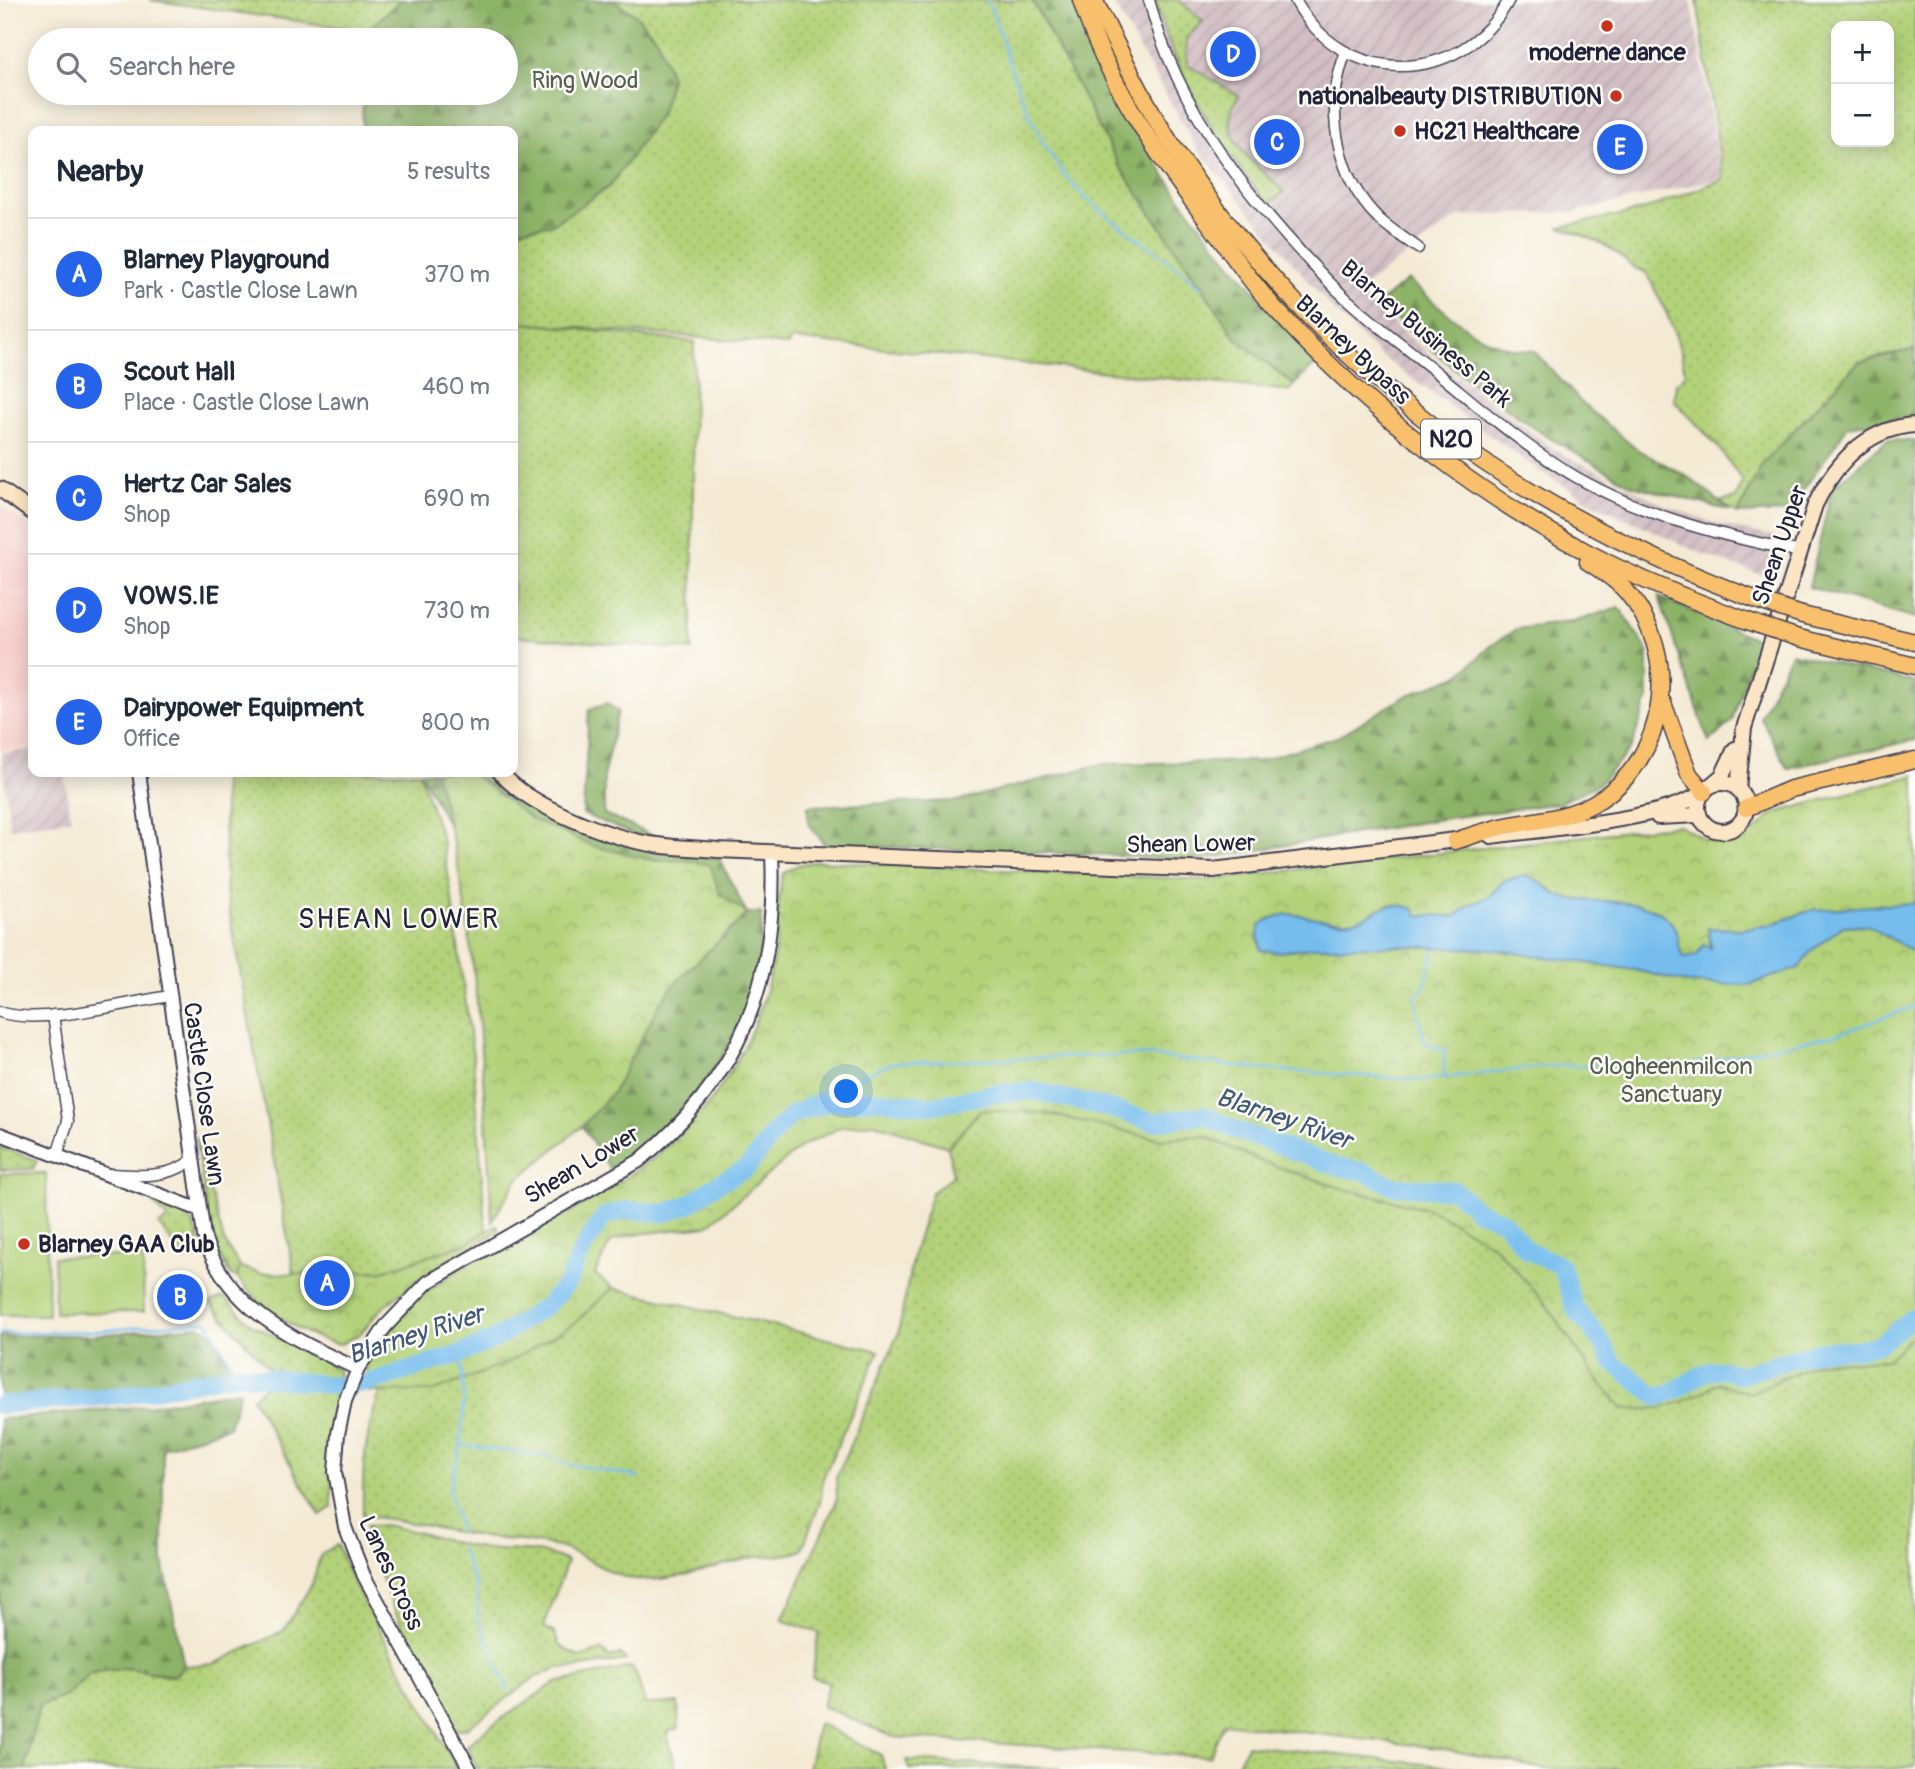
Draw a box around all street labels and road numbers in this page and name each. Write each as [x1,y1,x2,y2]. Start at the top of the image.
street label: Blarney Business Park [1335,254,1517,414]
street label: Blarney Bypass [1289,289,1417,411]
road number: N20 [1421,420,1481,458]
street label: Shean Upper [1746,481,1814,609]
street label: Shean Lower [1126,828,1256,860]
street label: Castle Close Lawn [177,1000,231,1188]
street label: Shean Lower [519,1119,645,1211]
street label: Lanes Cross [352,1511,430,1635]

